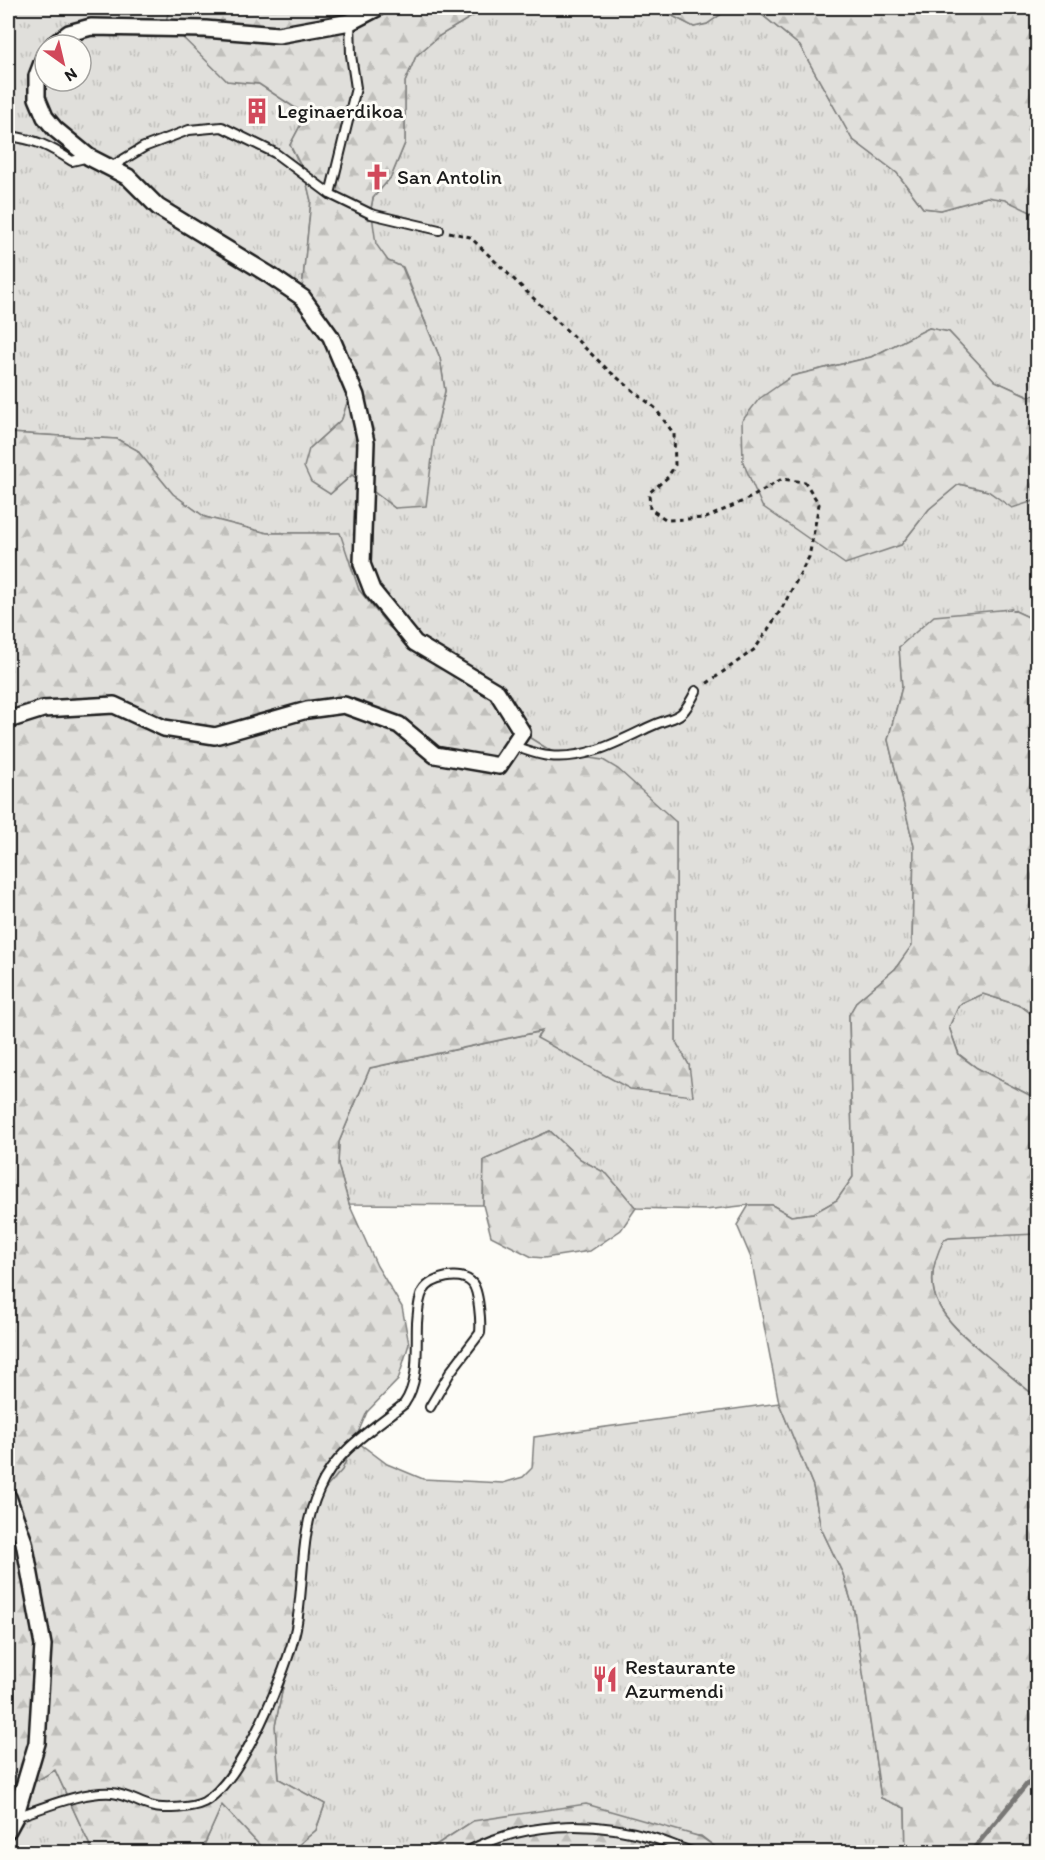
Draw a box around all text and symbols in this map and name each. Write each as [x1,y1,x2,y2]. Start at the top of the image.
north arrow [33,33,93,93]
text: N [61,64,81,86]
building icon: Leginaerdikoa [242,96,272,126]
place label: Leginaerdikoa [277,98,404,123]
church icon: San Antolin [362,162,392,192]
place label: San Antolin [397,164,502,189]
place label: Restaurante Azurmendi [625,1654,736,1703]
restaurant icon: Restaurante Azurmendi [590,1664,620,1694]

